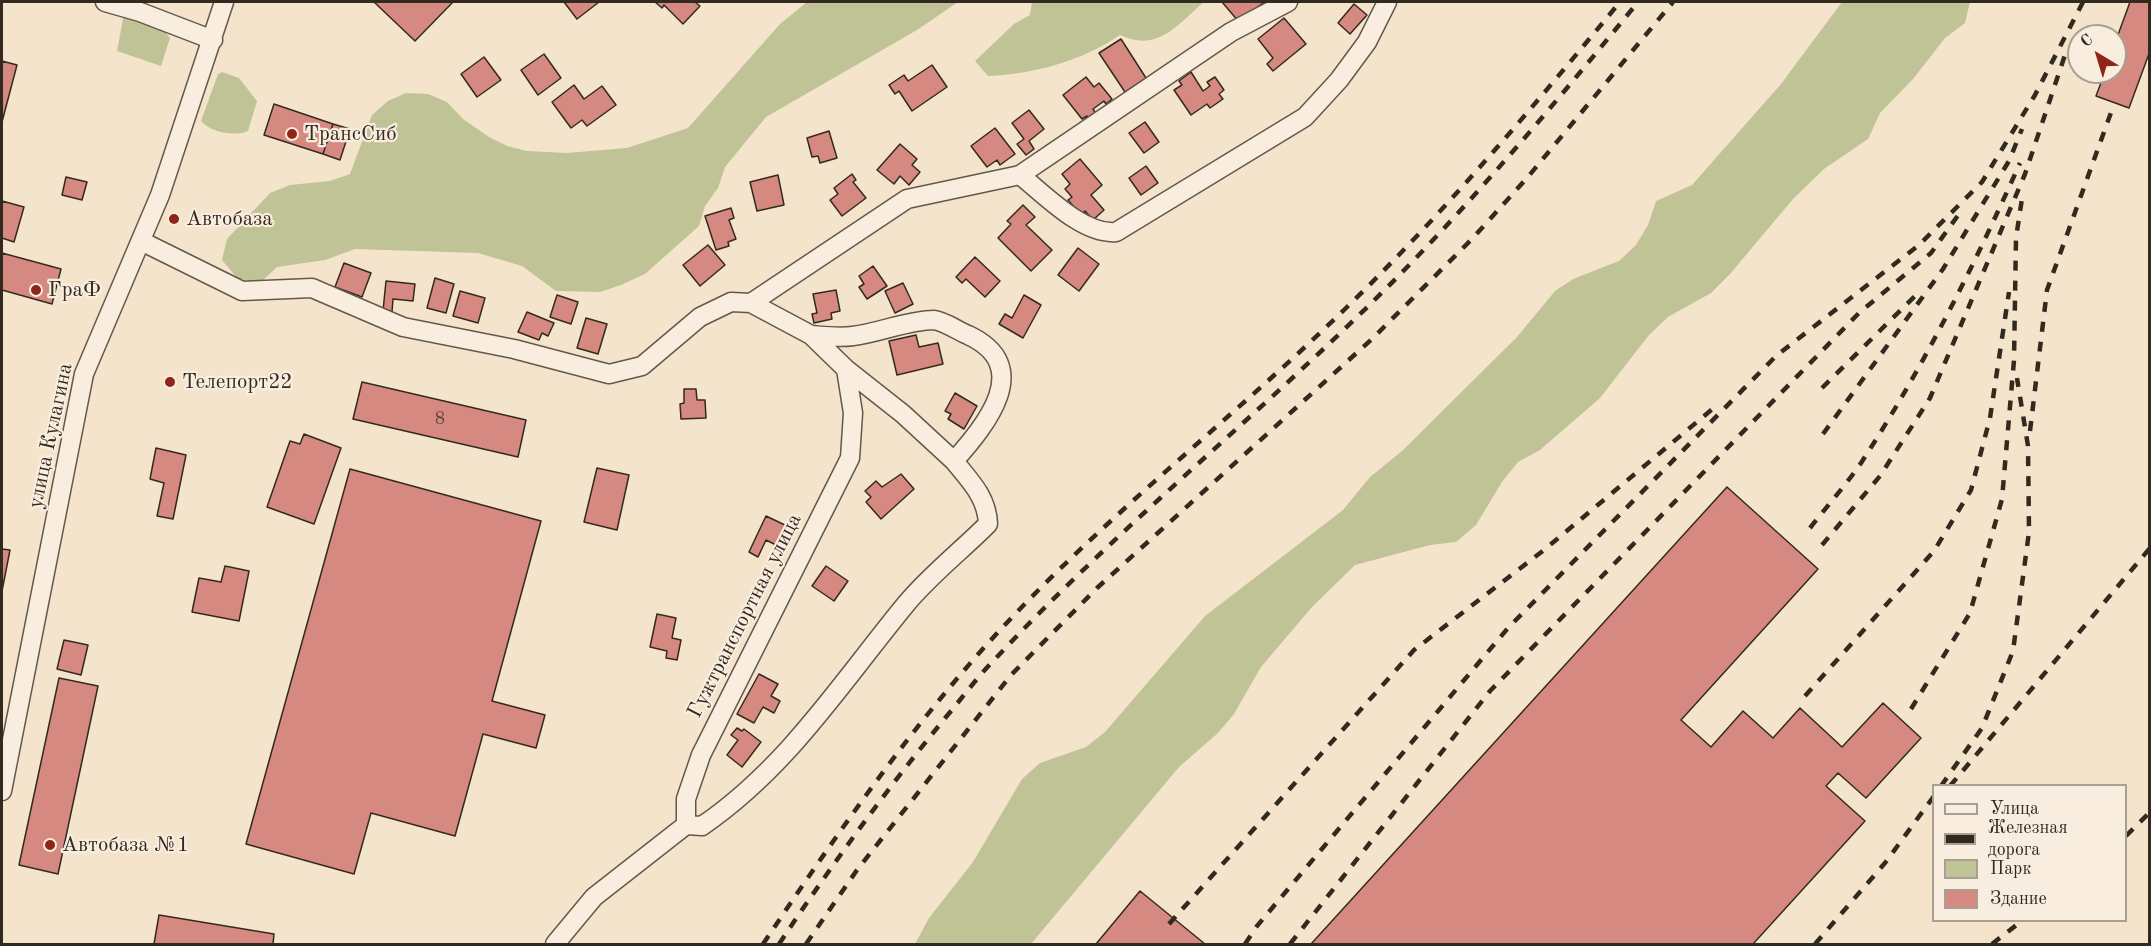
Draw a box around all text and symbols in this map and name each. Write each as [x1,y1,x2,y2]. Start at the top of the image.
north arrow [2067,24,2127,84]
text: С [2078,32,2096,51]
place label: ТрансСиб [304,121,397,147]
marker: ТрансСиб [285,127,299,141]
place label: Автобаза [186,206,273,232]
marker: Автобаза [167,212,181,226]
place label: ГраФ [48,277,101,303]
marker: ГраФ [29,283,43,297]
street label: улица Кулагина [23,361,79,511]
place label: Телепорт22 [182,369,293,395]
marker: Телепорт22 [163,375,177,389]
house number: 8 [435,408,445,430]
street label: Гужтранспортная улица [682,510,808,722]
legend [1932,784,2127,922]
text: Улица [1990,800,2039,818]
text: Железная дорога [1988,819,2068,859]
place label: Автобаза №1 [62,832,189,858]
marker: Автобаза №1 [43,838,57,852]
text: Парк [1990,860,2031,878]
text: Здание [1990,890,2047,908]

